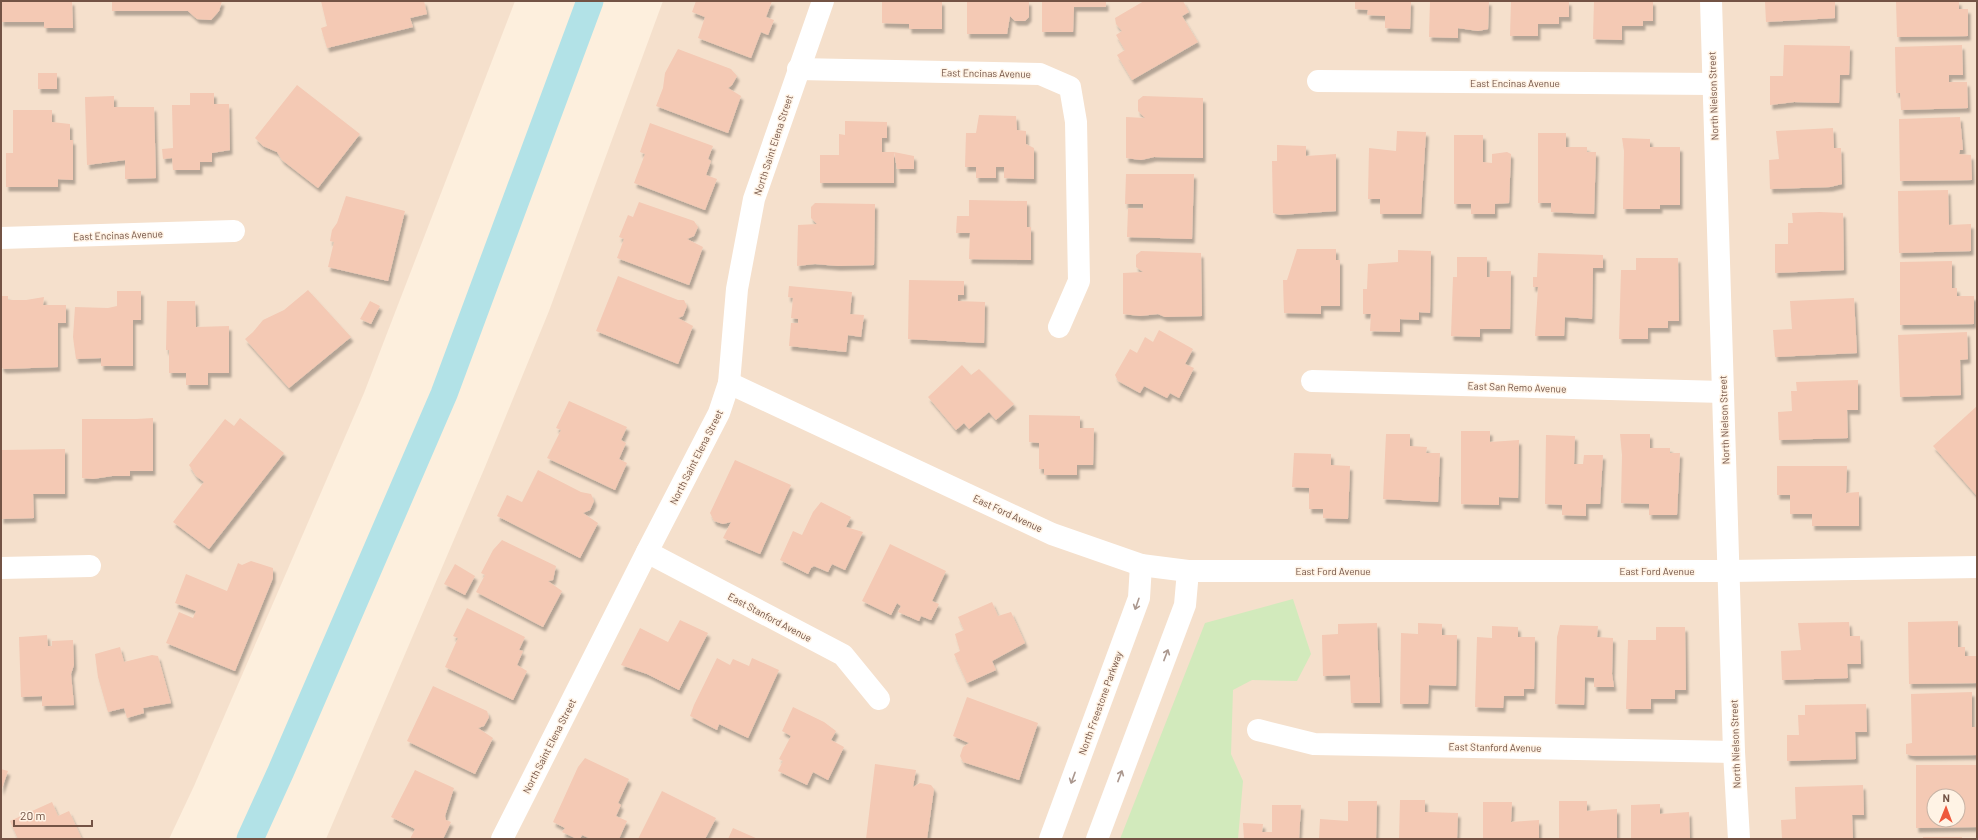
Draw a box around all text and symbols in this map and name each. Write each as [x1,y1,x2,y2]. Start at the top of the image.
street label: North Nielson Street [1705,51,1721,141]
street label: East Encinas Avenue [941,66,1031,80]
street label: East Encinas Avenue [1470,77,1560,89]
street label: North Saint Elena Street [751,93,795,197]
street label: East Encinas Avenue [73,227,163,243]
street label: North Nielson Street [1716,375,1732,465]
street label: East San Remo Avenue [1467,379,1567,395]
street label: North Saint Elena Street [667,407,725,507]
street label: East Ford Avenue [971,492,1045,534]
street label: East Ford Avenue [1295,565,1371,577]
street label: East Ford Avenue [1619,565,1695,577]
street label: East Stanford Avenue [726,590,814,644]
one-way arrow [1133,597,1140,610]
street label: North Freestone Parkway [1076,649,1125,757]
one-way arrow [1163,649,1171,661]
street label: North Saint Elena Street [520,696,578,796]
street label: North Nielson Street [1727,699,1743,789]
street label: East Stanford Avenue [1448,740,1542,754]
one-way arrow [1068,771,1076,783]
one-way arrow [1117,771,1125,783]
north arrow [1926,788,1966,828]
text: N [1942,791,1950,804]
scale bar [14,802,92,828]
text: 20 m [20,808,46,822]

